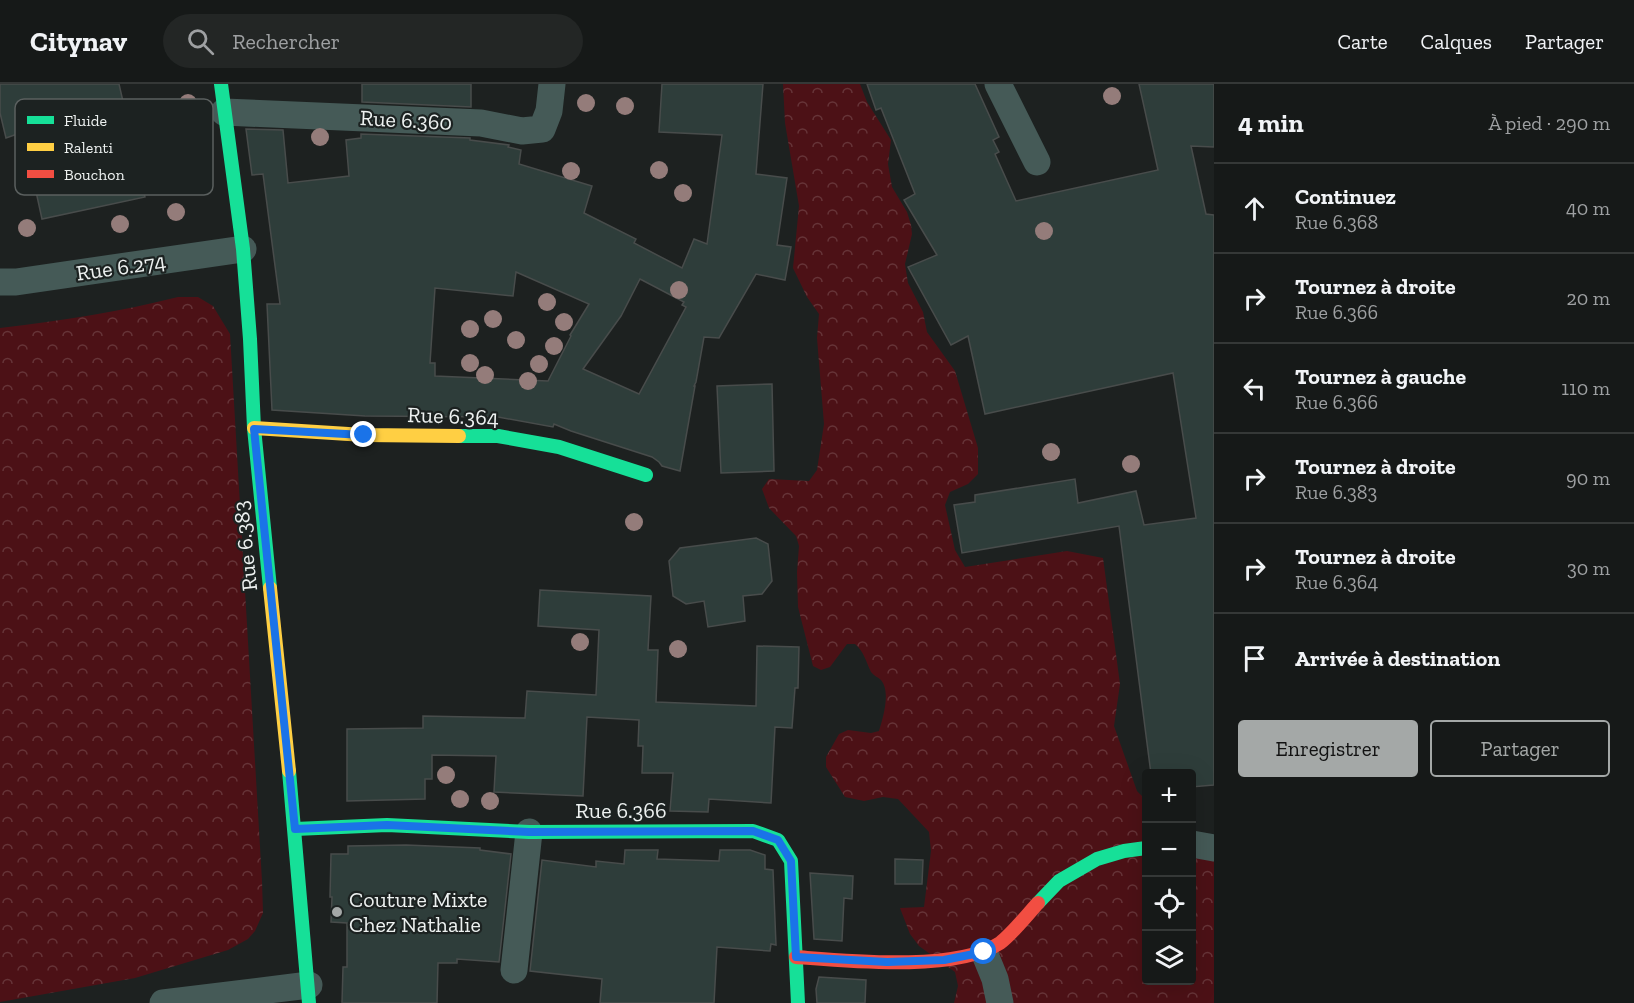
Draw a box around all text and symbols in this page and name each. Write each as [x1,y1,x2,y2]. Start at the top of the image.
search box [163,14,583,68]
text: Citynav [30,25,127,58]
icon: search [184,25,217,58]
text: Rechercher [232,28,340,55]
text: Carte [1337,29,1388,54]
text: Calques [1421,29,1492,54]
text: Partager [1525,29,1604,54]
legend [15,99,213,195]
street label: Rue 6.360 [359,104,453,136]
text: 4 min [1238,107,1304,139]
text: Fluide [64,111,107,130]
text: À pied · 290 m [1488,111,1610,135]
text: Ralenti [64,138,113,157]
text: Bouchon [64,165,125,184]
text: Continuez [1295,183,1396,210]
icon: ahead [1238,192,1271,225]
text: 40 m [1566,196,1610,220]
text: Rue 6.368 [1295,210,1378,234]
street label: Rue 6.274 [74,247,168,287]
text: Tournez à droite [1295,273,1456,300]
icon: right [1238,282,1271,315]
text: 20 m [1566,286,1610,310]
text: Rue 6.366 [1295,300,1378,324]
text: Tournez à gauche [1295,363,1466,390]
icon: left [1238,372,1271,405]
text: 110 m [1561,376,1610,400]
text: Rue 6.366 [1295,390,1378,414]
street label: Rue 6.364 [407,401,499,431]
route end [350,421,376,447]
text: Tournez à droite [1295,453,1456,480]
icon: right [1238,462,1271,495]
text: 90 m [1566,466,1610,490]
text: Rue 6.383 [1295,480,1377,504]
street label: Rue 6.383 [227,500,263,592]
text: Tournez à droite [1295,543,1456,570]
icon: right [1238,552,1271,585]
text: 30 m [1567,556,1610,580]
text: Rue 6.364 [1295,570,1378,594]
icon: arrive [1238,642,1271,675]
text: Arrivée à destination [1295,645,1500,672]
button: Enregistrer [1238,720,1418,777]
button: Partager [1430,720,1610,777]
map controls [1142,769,1196,985]
button: + [1142,769,1196,823]
street label: Rue 6.366 [575,797,667,824]
button: − [1142,823,1196,877]
button: locate [1142,877,1196,931]
place label: Couture Mixte Chez Nathalie [349,886,487,938]
marker: Couture Mixte Chez Nathalie [330,905,344,919]
button: layers [1142,931,1196,985]
route start [970,938,996,964]

